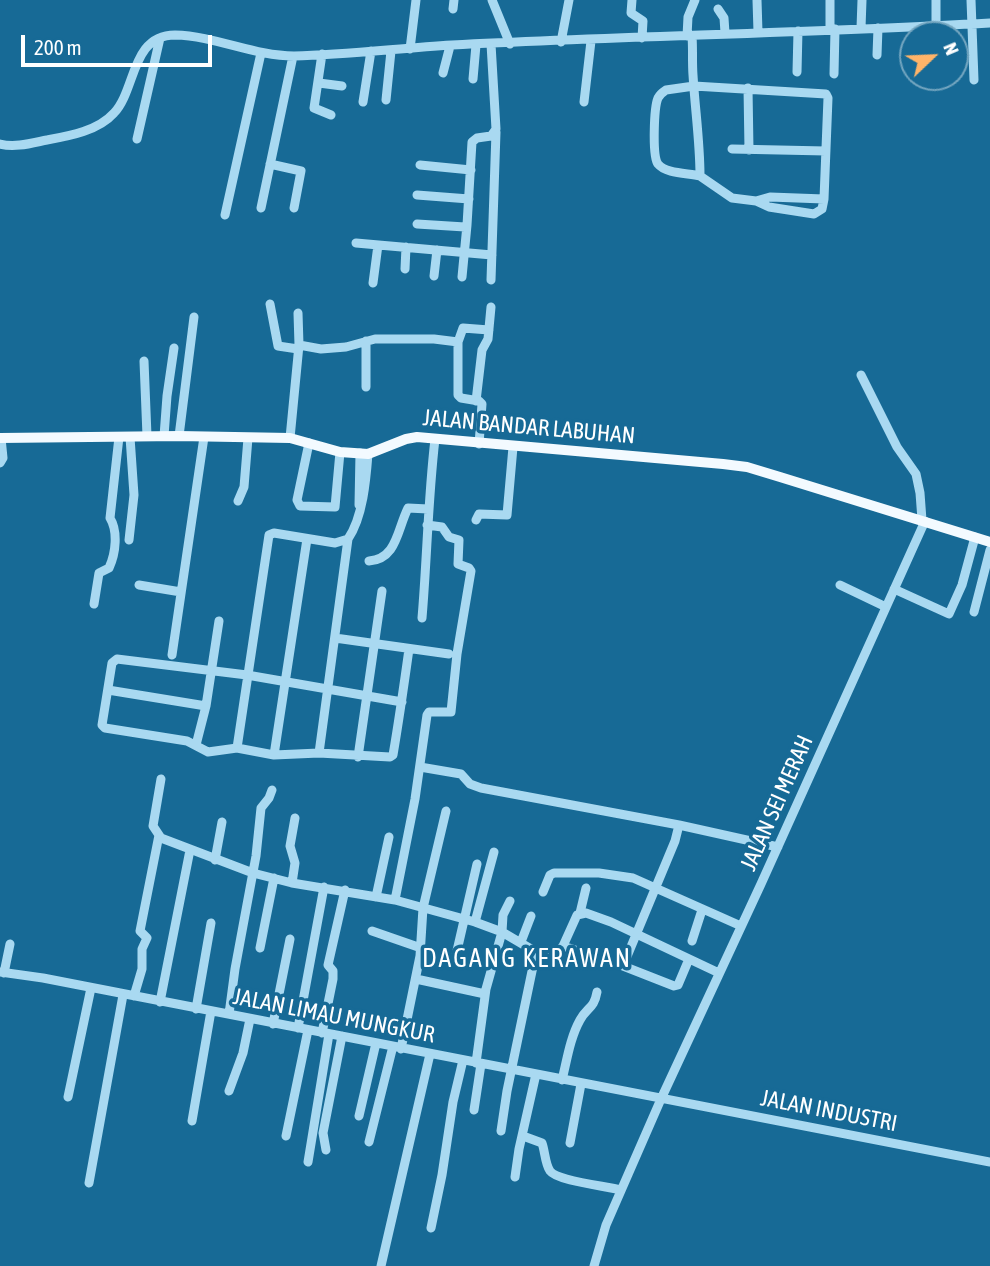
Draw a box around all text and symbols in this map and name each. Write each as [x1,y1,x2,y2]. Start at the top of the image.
scale bar [24,21,215,65]
north arrow [899,21,969,91]
text: 200 m [34,35,82,59]
text: N [939,39,964,58]
street label: JALAN BANDAR LABUHAN [422,404,636,450]
street label: JALAN SEI MERAH [735,731,819,875]
district label: DAGANG KERAWAN [424,943,630,975]
street label: JALAN LIMAU MUNGKUR [231,983,437,1049]
street label: JALAN INDUSTRI [758,1084,900,1138]

